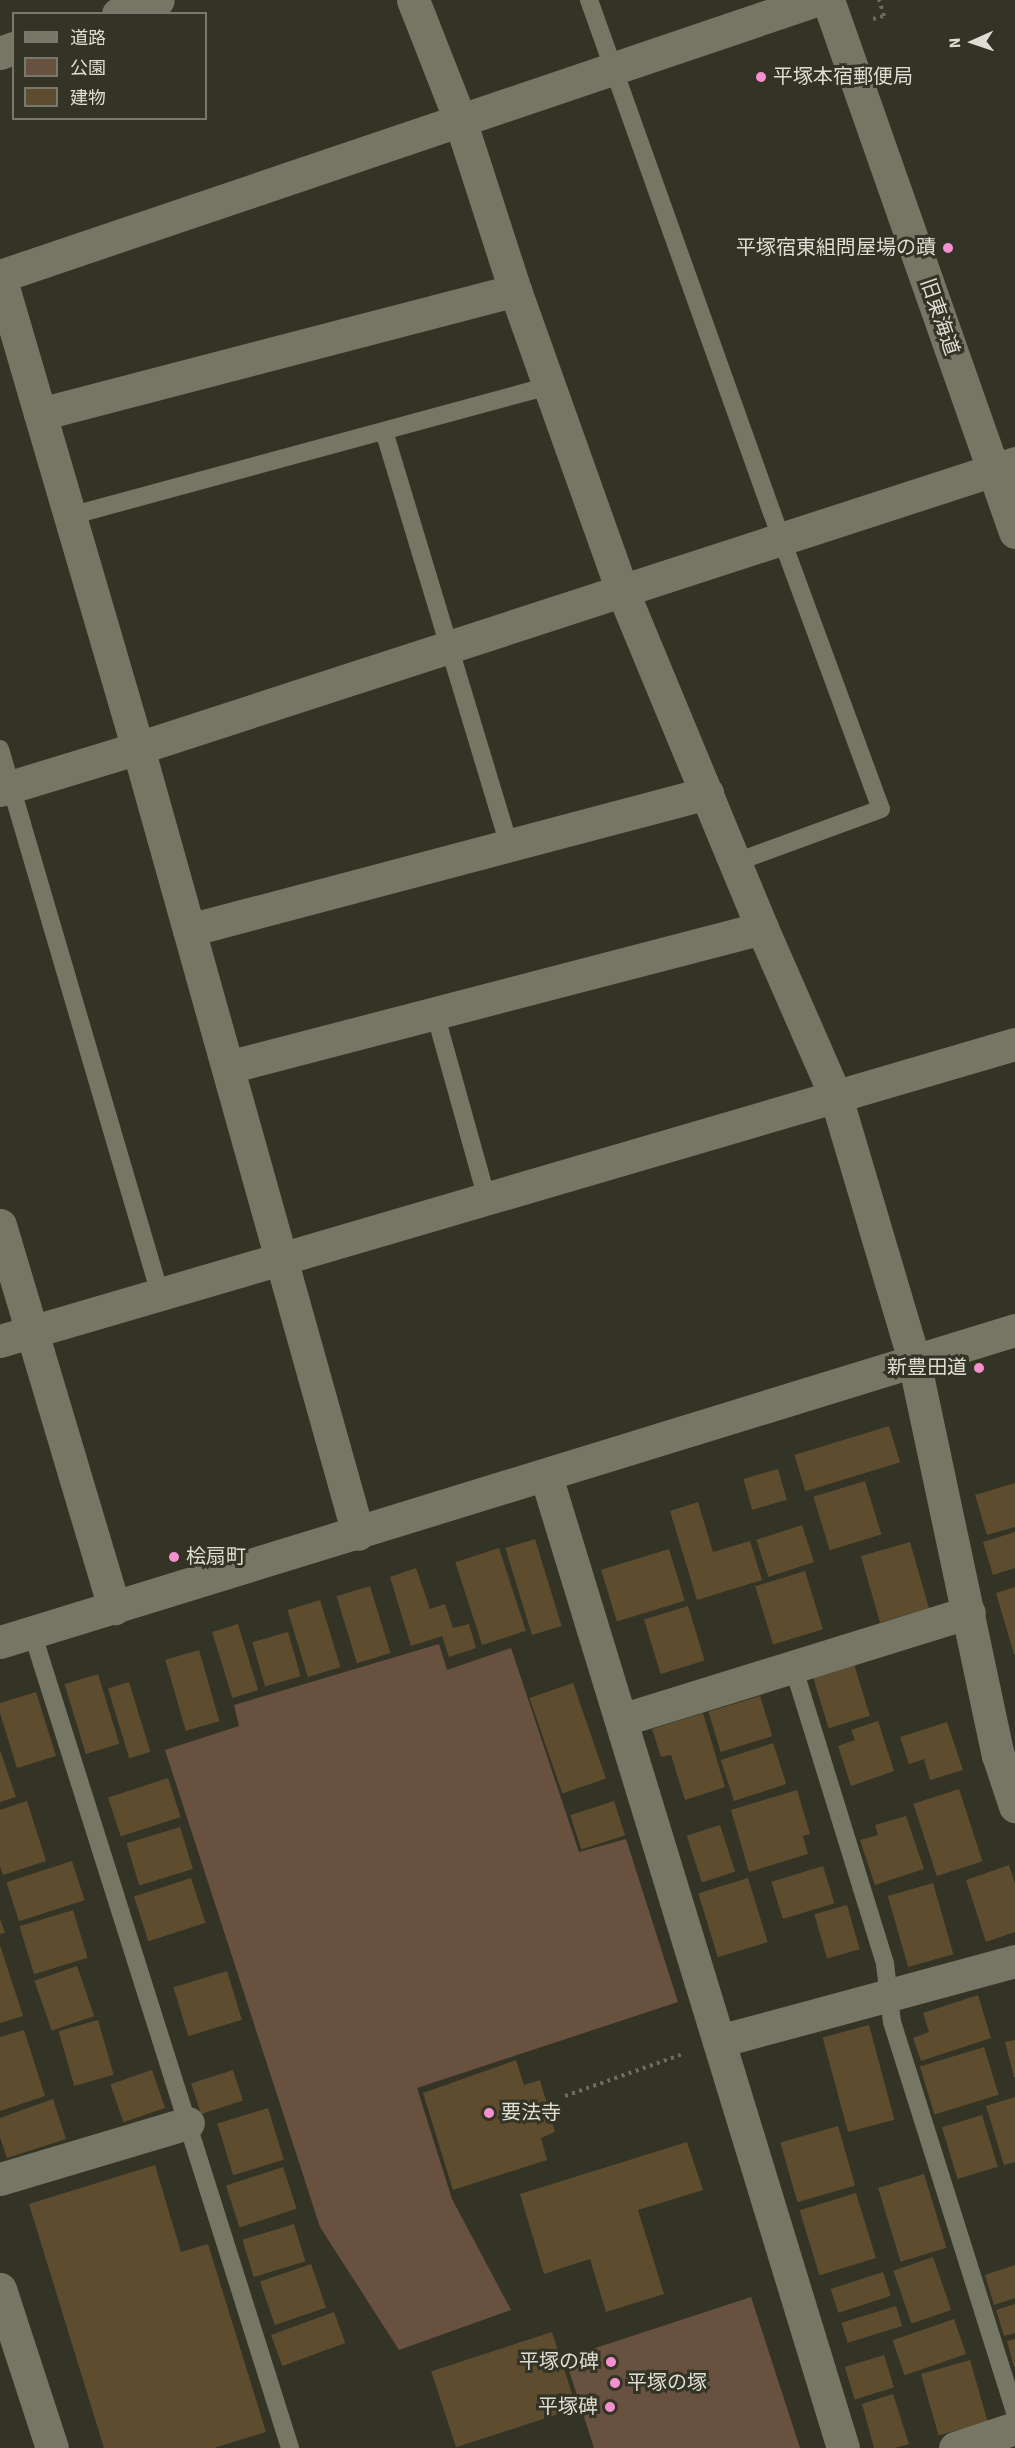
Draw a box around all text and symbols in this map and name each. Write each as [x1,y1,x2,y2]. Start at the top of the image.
legend [12,12,207,120]
north arrow [943,12,1003,72]
text: 道路 [70,26,106,51]
text: N [944,37,966,49]
text: 公園 [70,56,106,81]
place label: 平塚本宿郵便局 [773,65,913,89]
marker: 平塚本宿郵便局 [754,70,768,84]
text: 建物 [70,86,106,111]
place label: 平塚宿東組問屋場の蹟 [736,236,936,260]
marker: 平塚宿東組問屋場の蹟 [941,241,955,255]
street label: 旧東海道 [915,275,963,359]
place label: 新豊田道 [887,1356,967,1380]
marker: 新豊田道 [972,1361,986,1375]
place label: 桧扇町 [186,1545,246,1569]
marker: 桧扇町 [167,1550,181,1564]
place label: 要法寺 [501,2101,561,2125]
marker: 要法寺 [482,2106,496,2120]
place label: 平塚の碑 [519,2350,599,2374]
marker: 平塚の碑 [604,2355,618,2369]
place label: 平塚の塚 [627,2371,707,2395]
marker: 平塚の塚 [608,2376,622,2390]
place label: 平塚碑 [538,2395,598,2419]
marker: 平塚碑 [603,2400,617,2414]

